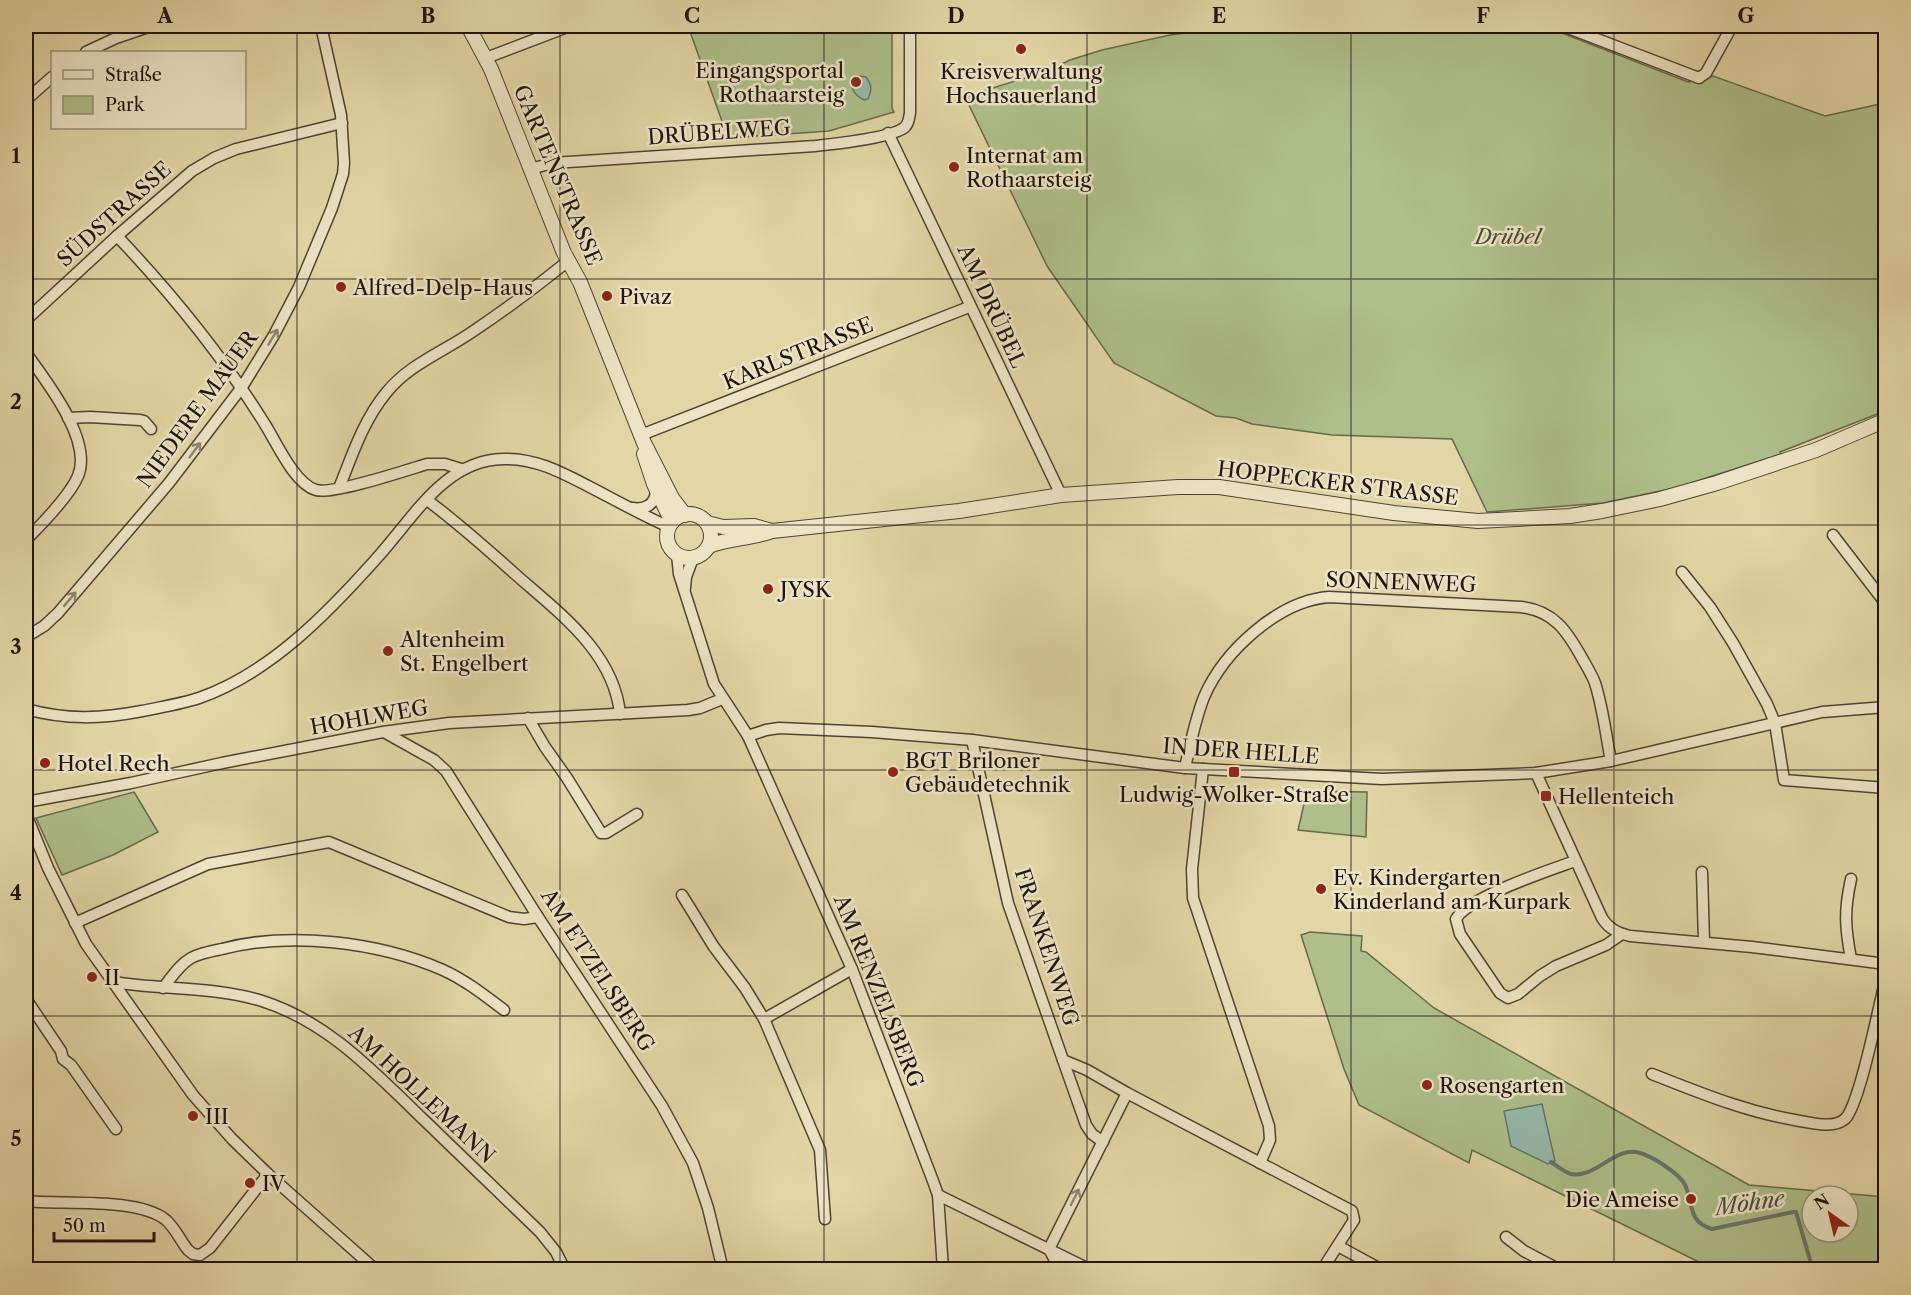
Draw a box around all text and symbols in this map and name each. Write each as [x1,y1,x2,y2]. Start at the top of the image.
text: A [156,4,173,28]
text: B [421,4,436,28]
text: C [684,4,700,28]
text: D [947,4,965,28]
text: E [1212,4,1226,28]
text: F [1476,4,1490,28]
text: G [1738,4,1755,28]
marker: Kreisverwaltung Hochsauerland [1014,42,1028,56]
legend [51,51,246,129]
place label: Eingangsportal Rothaarsteig [695,58,845,107]
place label: Kreisverwaltung Hochsauerland [940,59,1103,108]
text: Straße [105,64,162,86]
marker: Eingangsportal Rothaarsteig [849,75,863,89]
street label: GARTENSTRASSE [509,81,607,269]
text: Park [105,94,146,116]
street label: DRÜBELWEG [646,115,792,149]
place label: Internat am Rothaarsteig [966,143,1092,192]
text: 1 [12,144,21,168]
street label: SÜDSTRASSE [52,156,176,272]
marker: Internat am Rothaarsteig [947,160,961,174]
park label: Drübel [1473,224,1543,249]
street label: AM DRÜBEL [952,239,1032,372]
place label: Alfred-Delp-Haus [352,275,533,300]
marker: Alfred-Delp-Haus [334,280,348,294]
place label: Pivaz [619,284,672,309]
marker: Pivaz [600,289,614,303]
street label: KARLSTRASSE [719,311,877,395]
street label: NIEDERE MAUER [132,324,263,493]
one-way arrow [267,329,279,346]
text: 2 [10,390,22,414]
one-way arrow [188,442,201,458]
street label: HOPPECKER STRASSE [1216,456,1460,510]
street label: SONNENWEG [1325,567,1477,597]
place label: JYSK [777,577,832,602]
marker: JYSK [761,582,775,596]
one-way arrow [63,592,76,608]
place label: Altenheim St. Engelbert [399,627,529,676]
text: 3 [10,635,22,659]
marker: Altenheim St. Engelbert [381,644,395,658]
street label: HOHLWEG [308,694,430,740]
street label: IN DER HELLE [1162,733,1320,769]
place label: BGT Briloner Gebäudetechnik [905,748,1071,797]
place label: Hotel Rech [57,751,170,776]
marker: Hotel Rech [38,756,52,770]
marker: BGT Briloner Gebäudetechnik [886,765,900,779]
marker: Ludwig-Wolker-Straße [1227,765,1241,779]
place label: Ludwig-Wolker-Straße [1119,782,1349,807]
place label: Hellenteich [1558,784,1674,809]
marker: Hellenteich [1539,789,1553,803]
street label: FRANKENWEG [1010,865,1084,1029]
place label: Ev. Kindergarten Kinderland am Kurpark [1333,865,1571,914]
text: 4 [10,881,22,905]
marker: Ev. Kindergarten Kinderland am Kurpark [1314,882,1328,896]
street label: AM ETZELSBERG [536,883,660,1056]
street label: AM RENZELSBERG [829,890,929,1091]
place label: II [104,965,120,990]
marker: II [85,970,99,984]
street label: AM HOLLEMANN [343,1019,500,1168]
place label: Rosengarten [1439,1073,1564,1098]
marker: Rosengarten [1420,1078,1434,1092]
place label: III [205,1104,229,1129]
marker: III [186,1109,200,1123]
text: 5 [10,1127,22,1151]
place label: IV [262,1171,286,1196]
marker: IV [243,1176,257,1190]
north arrow [1800,1184,1860,1244]
water label: Möhne [1711,1185,1787,1222]
place label: Die Ameise [1565,1187,1679,1212]
one-way arrow [1069,1189,1081,1206]
text: N [1810,1189,1833,1214]
marker: Die Ameise [1684,1192,1698,1206]
scale bar [54,1205,154,1243]
text: 50 m [63,1215,106,1237]

